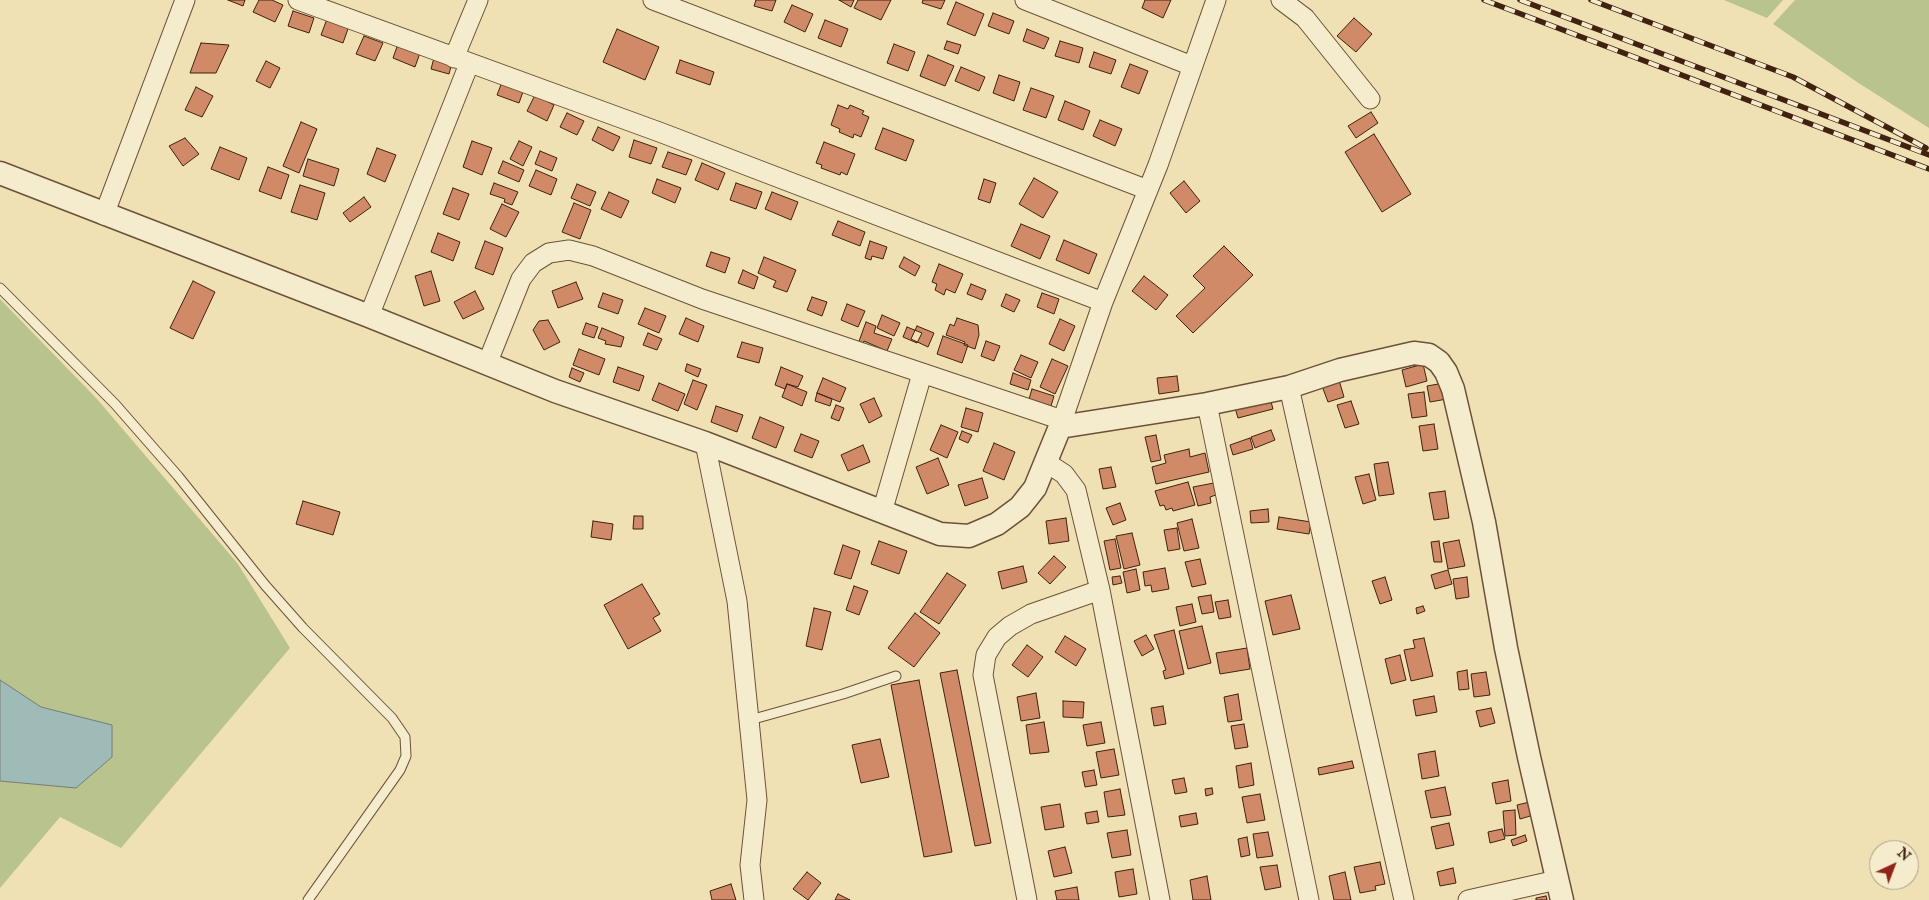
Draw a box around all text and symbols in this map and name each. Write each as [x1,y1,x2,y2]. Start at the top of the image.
north arrow [1869,840,1919,890]
text: N [1893,844,1914,865]

